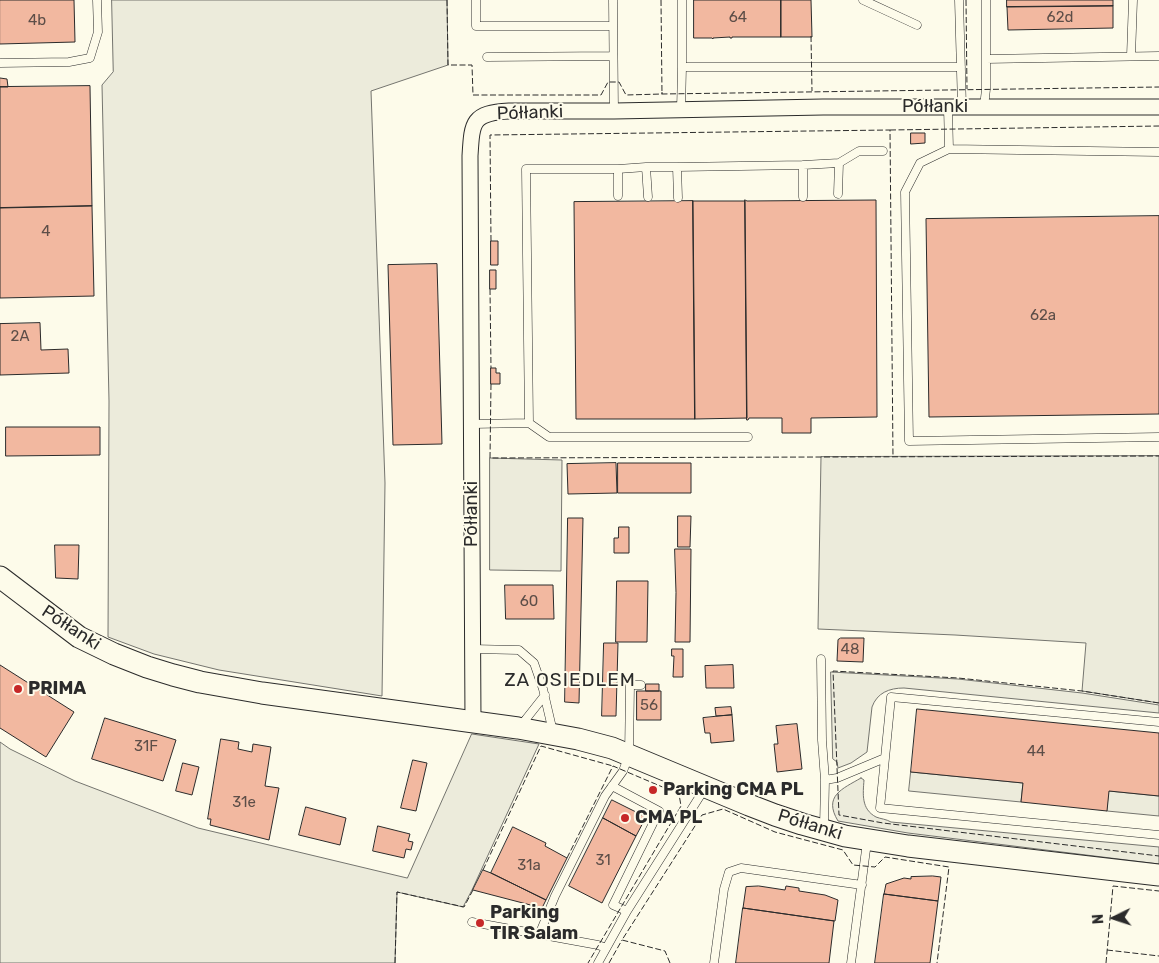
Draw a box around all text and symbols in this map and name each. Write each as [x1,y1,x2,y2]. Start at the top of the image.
house number: 64 [729,9,747,27]
house number: 62d [1047,9,1073,27]
house number: 4b [28,12,46,30]
street label: Półłanki [902,96,968,118]
street label: Półłanki [497,101,563,125]
house number: 4 [41,223,51,241]
house number: 62a [1030,307,1056,325]
house number: 2A [11,328,29,346]
street label: Półłanki [461,481,483,547]
house number: 60 [520,593,538,611]
street label: Półłanki [37,601,105,655]
house number: 48 [841,641,859,659]
district label: ZA OSIEDLEM [503,670,637,692]
place label: PRIMA [28,678,86,700]
marker: PRIMA [12,683,24,695]
house number: 56 [640,697,658,715]
house number: 31F [134,738,158,756]
house number: 44 [1027,743,1045,761]
place label: Parking CMA PL [663,779,803,801]
marker: Parking CMA PL [647,784,659,796]
house number: 31e [232,794,256,812]
street label: Półłanki [775,805,845,845]
place label: CMA PL [635,807,702,829]
marker: CMA PL [619,812,631,824]
house number: 31 [595,852,611,870]
house number: 31a [517,857,541,875]
north arrow [1089,893,1139,943]
place label: Parking TIR Salam [490,902,578,944]
text: N [1090,913,1107,925]
marker: Parking TIR Salam [474,917,486,929]

